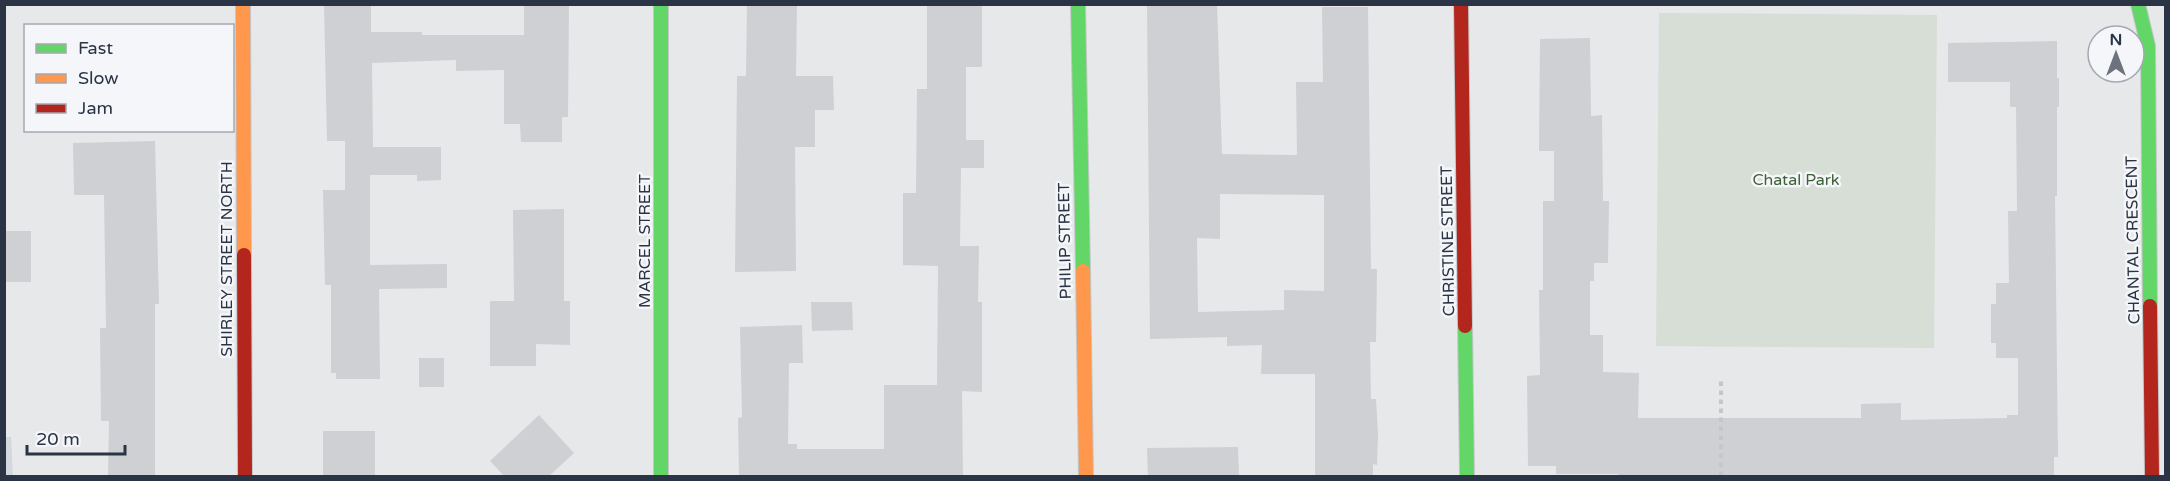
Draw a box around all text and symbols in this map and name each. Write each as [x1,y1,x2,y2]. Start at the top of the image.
legend [24,24,234,132]
north arrow [2086,24,2146,84]
text: N [2110,30,2122,50]
text: Fast [78,37,113,59]
text: Slow [78,67,119,89]
text: Jam [78,97,113,119]
street label: CHANTAL CRESCENT [2122,155,2144,324]
street label: SHIRLEY STREET NORTH [217,161,237,357]
street label: CHRISTINE STREET [1437,165,1459,316]
park label: Chatal Park [1752,170,1840,190]
street label: MARCEL STREET [635,174,655,308]
street label: PHILIP STREET [1054,182,1076,299]
scale bar [27,418,124,456]
text: 20 m [36,428,80,450]

